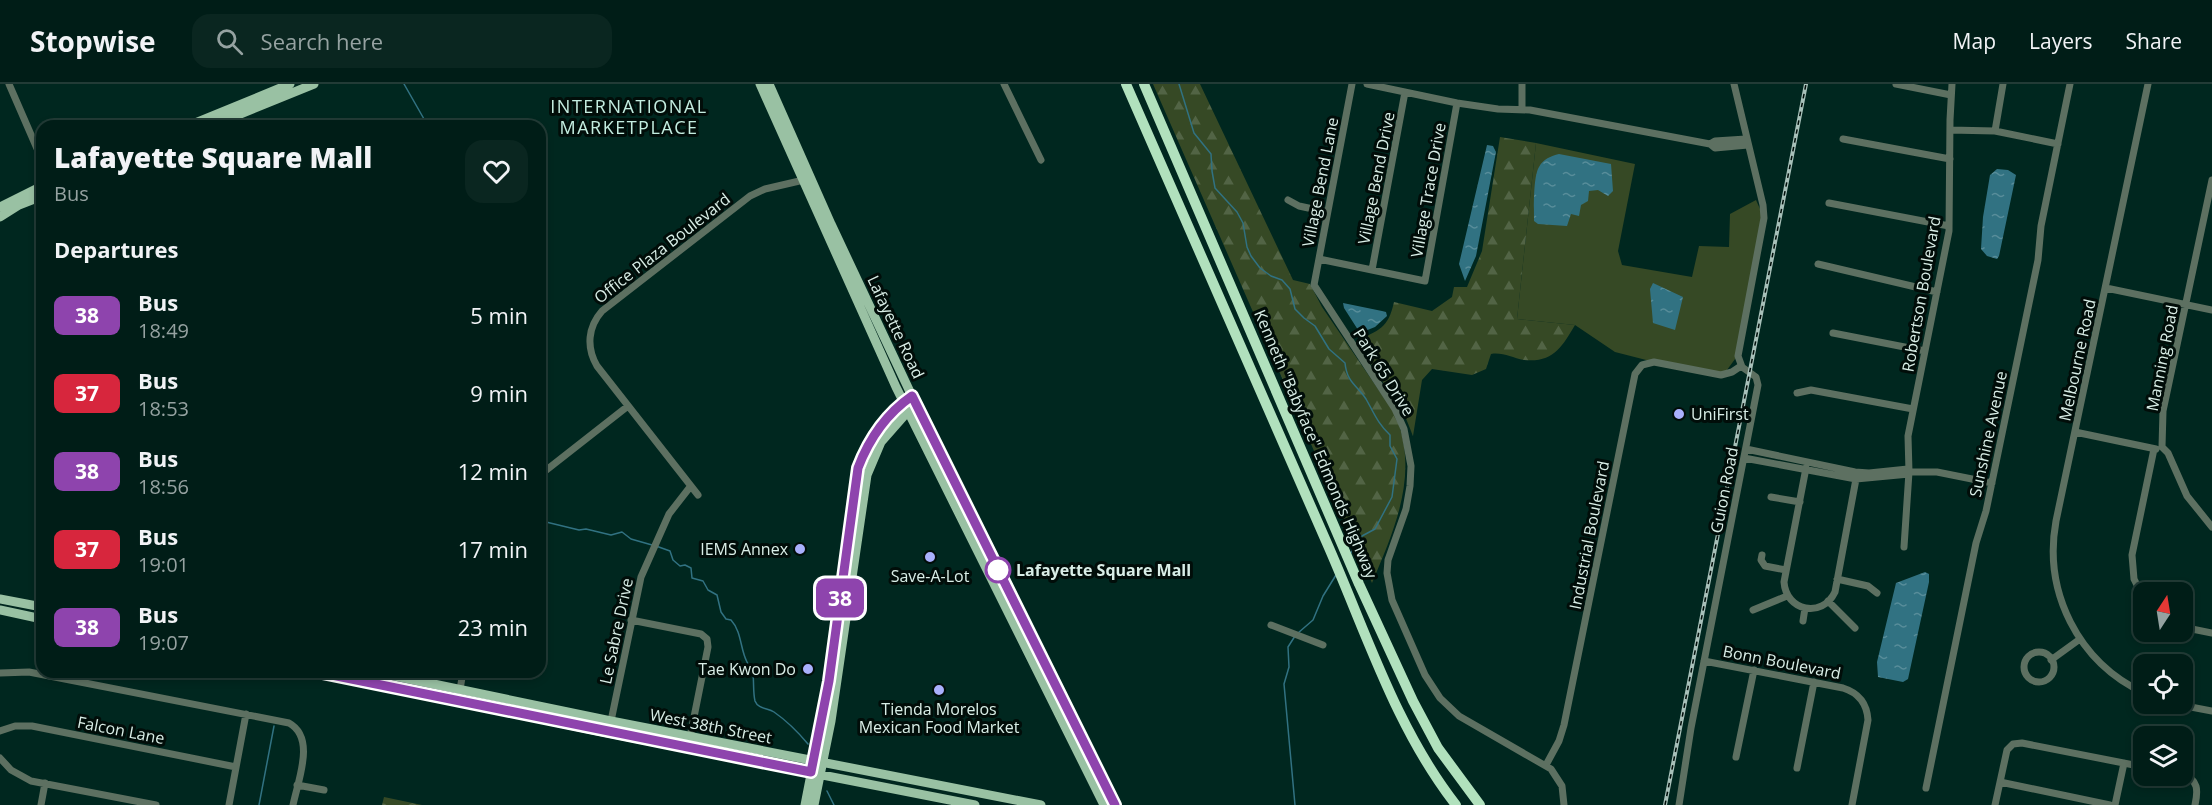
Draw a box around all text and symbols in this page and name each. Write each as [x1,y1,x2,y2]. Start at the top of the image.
search box [192,14,612,68]
text: Stopwise [30,22,156,60]
icon: search [213,25,246,58]
text: Search here [261,26,383,56]
text: Map [1953,27,1996,55]
text: Layers [2029,27,2093,55]
text: Share [2126,27,2182,55]
district label: INTERNATIONAL MARKETPLACE [550,94,708,139]
street label: Village Bend Drive [1352,110,1400,246]
street label: Village Bend Lane [1297,115,1343,249]
street label: Village Trace Drive [1405,121,1451,259]
text: Lafayette Square Mall [54,138,372,176]
button: heart [465,140,528,203]
text: Bus [54,180,89,207]
street label: Office Plaza Boulevard [589,188,735,308]
street label: Robertson Boulevard [1896,214,1946,374]
text: Departures [54,234,178,264]
street label: Lafayette Road [863,272,929,382]
text: Bus [138,287,178,317]
street label: Melbourne Road [2053,297,2101,423]
text: 5 min [470,300,528,330]
text: 38 [75,301,99,329]
street label: Manning Road [2141,303,2183,413]
street label: Kenneth "Babyface" Edmonds Highway [1249,306,1383,583]
text: 18:49 [138,317,189,344]
street label: Park 65 Drive [1348,324,1420,420]
text: Bus [138,365,178,395]
street label: Sunshine Avenue [1964,369,2012,499]
text: 9 min [470,378,528,408]
text: 37 [75,379,99,407]
text: 18:53 [138,395,189,422]
place label: UniFirst [1691,403,1749,425]
marker: UniFirst [1672,407,1686,421]
text: Bus [138,443,178,473]
street label: Guion Road [1705,445,1743,535]
text: 12 min [458,456,528,486]
text: 38 [75,457,99,485]
street label: Industrial Boulevard [1564,459,1614,611]
text: 18:56 [138,473,189,500]
text: Bus [138,521,178,551]
text: 17 min [458,534,528,564]
text: 37 [75,535,99,563]
place label: IEMS Annex [700,538,789,560]
marker: IEMS Annex [793,542,807,556]
marker: Save-A-Lot [923,550,937,564]
text: 19:01 [138,551,189,578]
marker: Lafayette Square Mall [985,557,1011,583]
place label: Lafayette Square Mall [1016,559,1191,581]
place label: Save-A-Lot [891,565,970,587]
street label: Le Sabre Drive [594,576,638,686]
line badge: 38 [813,578,867,618]
north arrow [2133,582,2193,642]
map controls [2133,582,2193,786]
text: 38 [828,584,852,612]
text: Bus [138,599,178,629]
text: 23 min [458,612,528,642]
text: 38 [75,613,99,641]
text: 19:07 [138,629,189,656]
street label: Bonn Boulevard [1721,640,1843,684]
button: locate [2133,654,2193,714]
place label: Tae Kwon Do [698,658,796,680]
marker: Tae Kwon Do [801,662,815,676]
marker: Tienda Morelos Mexican Food Market [932,683,946,697]
place label: Tienda Morelos Mexican Food Market [859,698,1020,738]
street label: West 38th Street [648,703,774,749]
street label: Falcon Lane [75,711,167,749]
button: layers [2133,726,2193,786]

